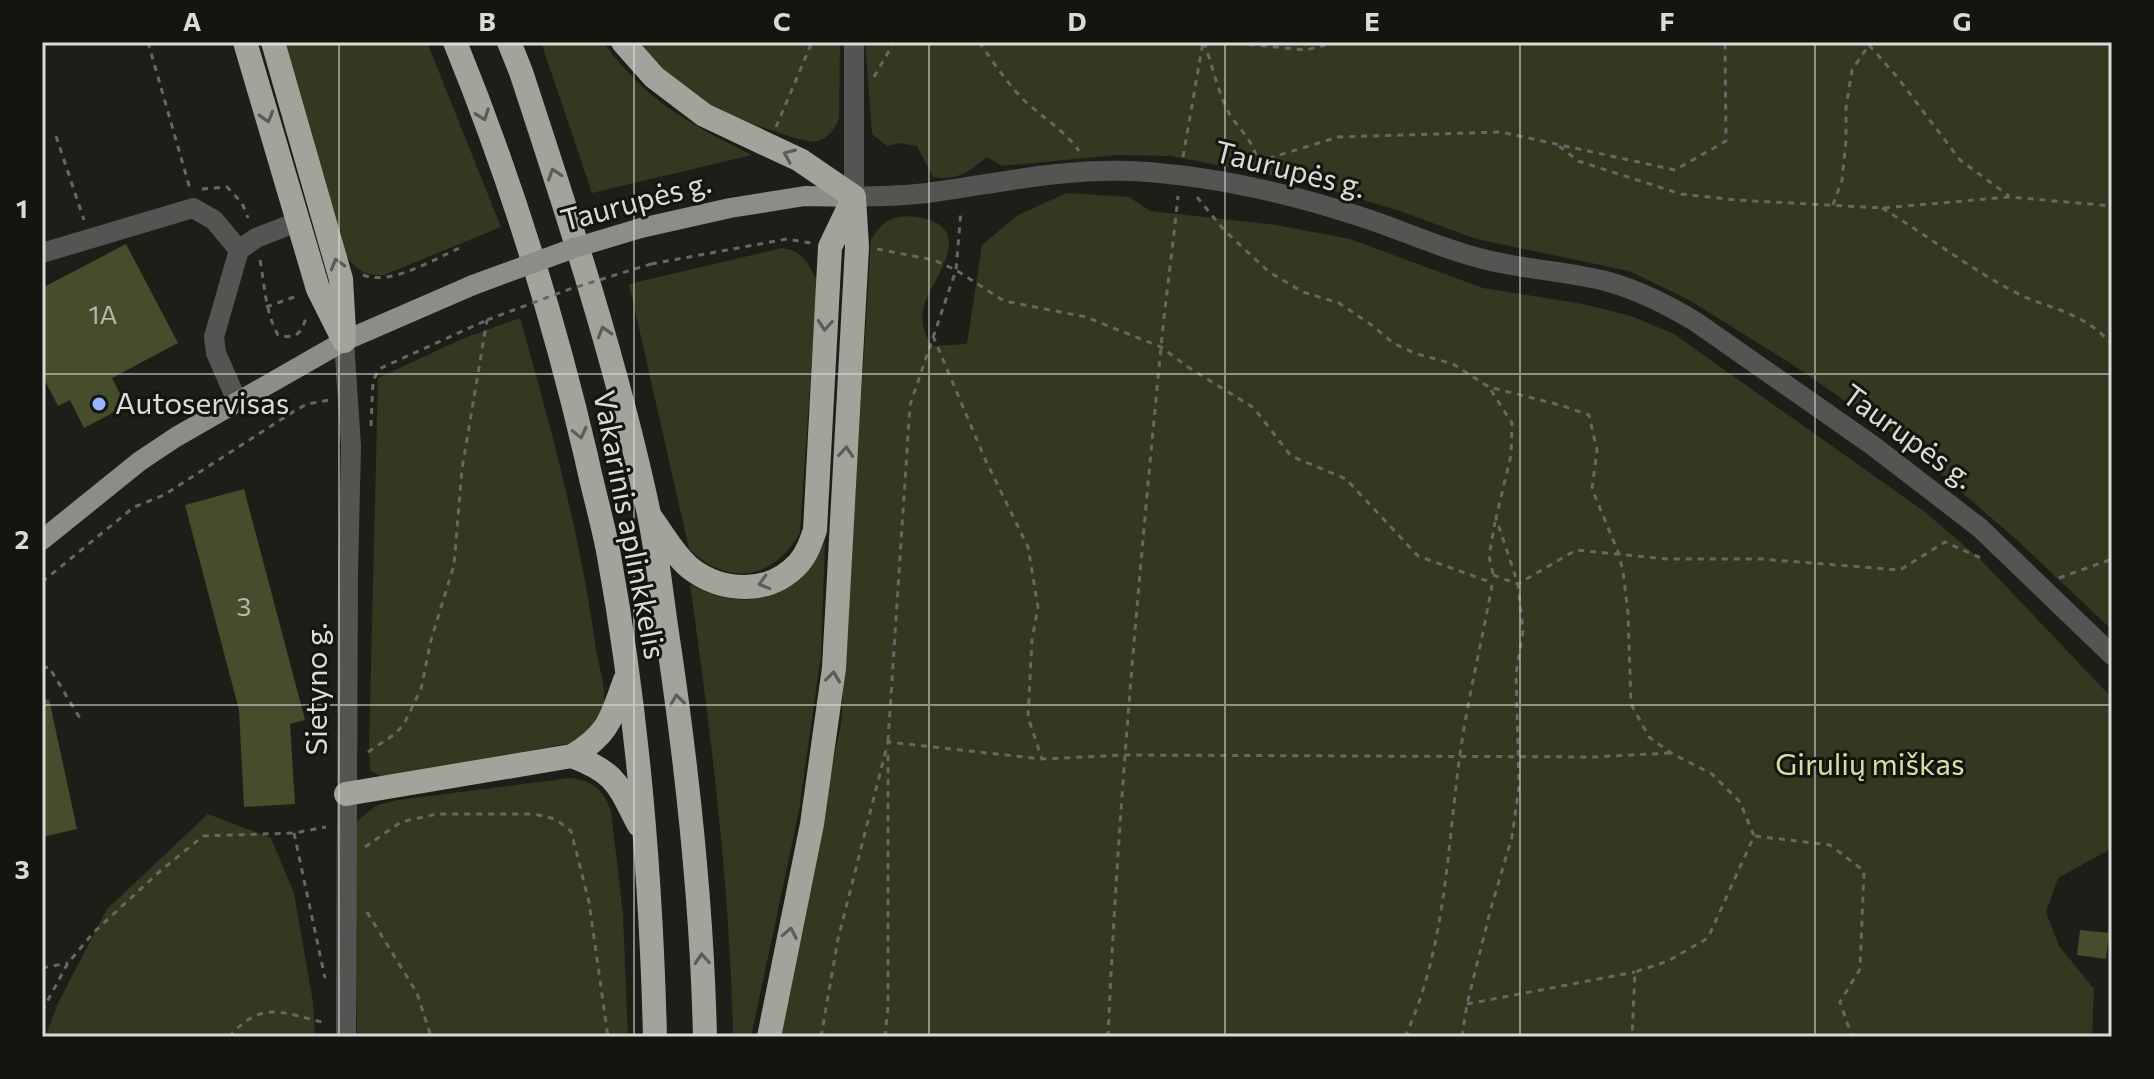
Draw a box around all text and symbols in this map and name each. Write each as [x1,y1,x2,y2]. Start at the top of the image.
text: A [183,5,202,36]
text: B [478,5,496,36]
text: C [773,5,791,36]
text: D [1067,5,1087,36]
text: E [1364,5,1380,36]
text: F [1659,5,1675,36]
text: G [1953,5,1971,36]
one-way arrow [474,107,490,121]
one-way arrow [258,109,274,123]
street label: Taurupės g. [1211,131,1370,204]
one-way arrow [782,149,797,165]
street label: Taurupės g. [556,162,715,237]
one-way arrow [548,167,564,181]
text: 1 [16,192,28,223]
one-way arrow [330,257,346,271]
house number: 1A [88,298,118,329]
one-way arrow [817,319,834,332]
one-way arrow [597,326,613,340]
street label: Taurupės g. [1836,375,1983,495]
place label: Autoservisas [115,383,289,420]
street label: Vakarinis aplinkkelis [587,387,676,662]
marker: Autoservisas [90,395,108,413]
one-way arrow [571,426,588,440]
one-way arrow [837,445,854,458]
text: 2 [15,523,29,554]
one-way arrow [758,574,772,590]
house number: 3 [237,590,251,621]
street label: Sietyno g. [296,623,333,755]
one-way arrow [824,670,841,683]
one-way arrow [669,694,686,707]
park label: Girulių miškas [1775,744,1965,781]
text: 3 [14,853,30,884]
one-way arrow [780,926,797,940]
one-way arrow [694,952,711,965]

